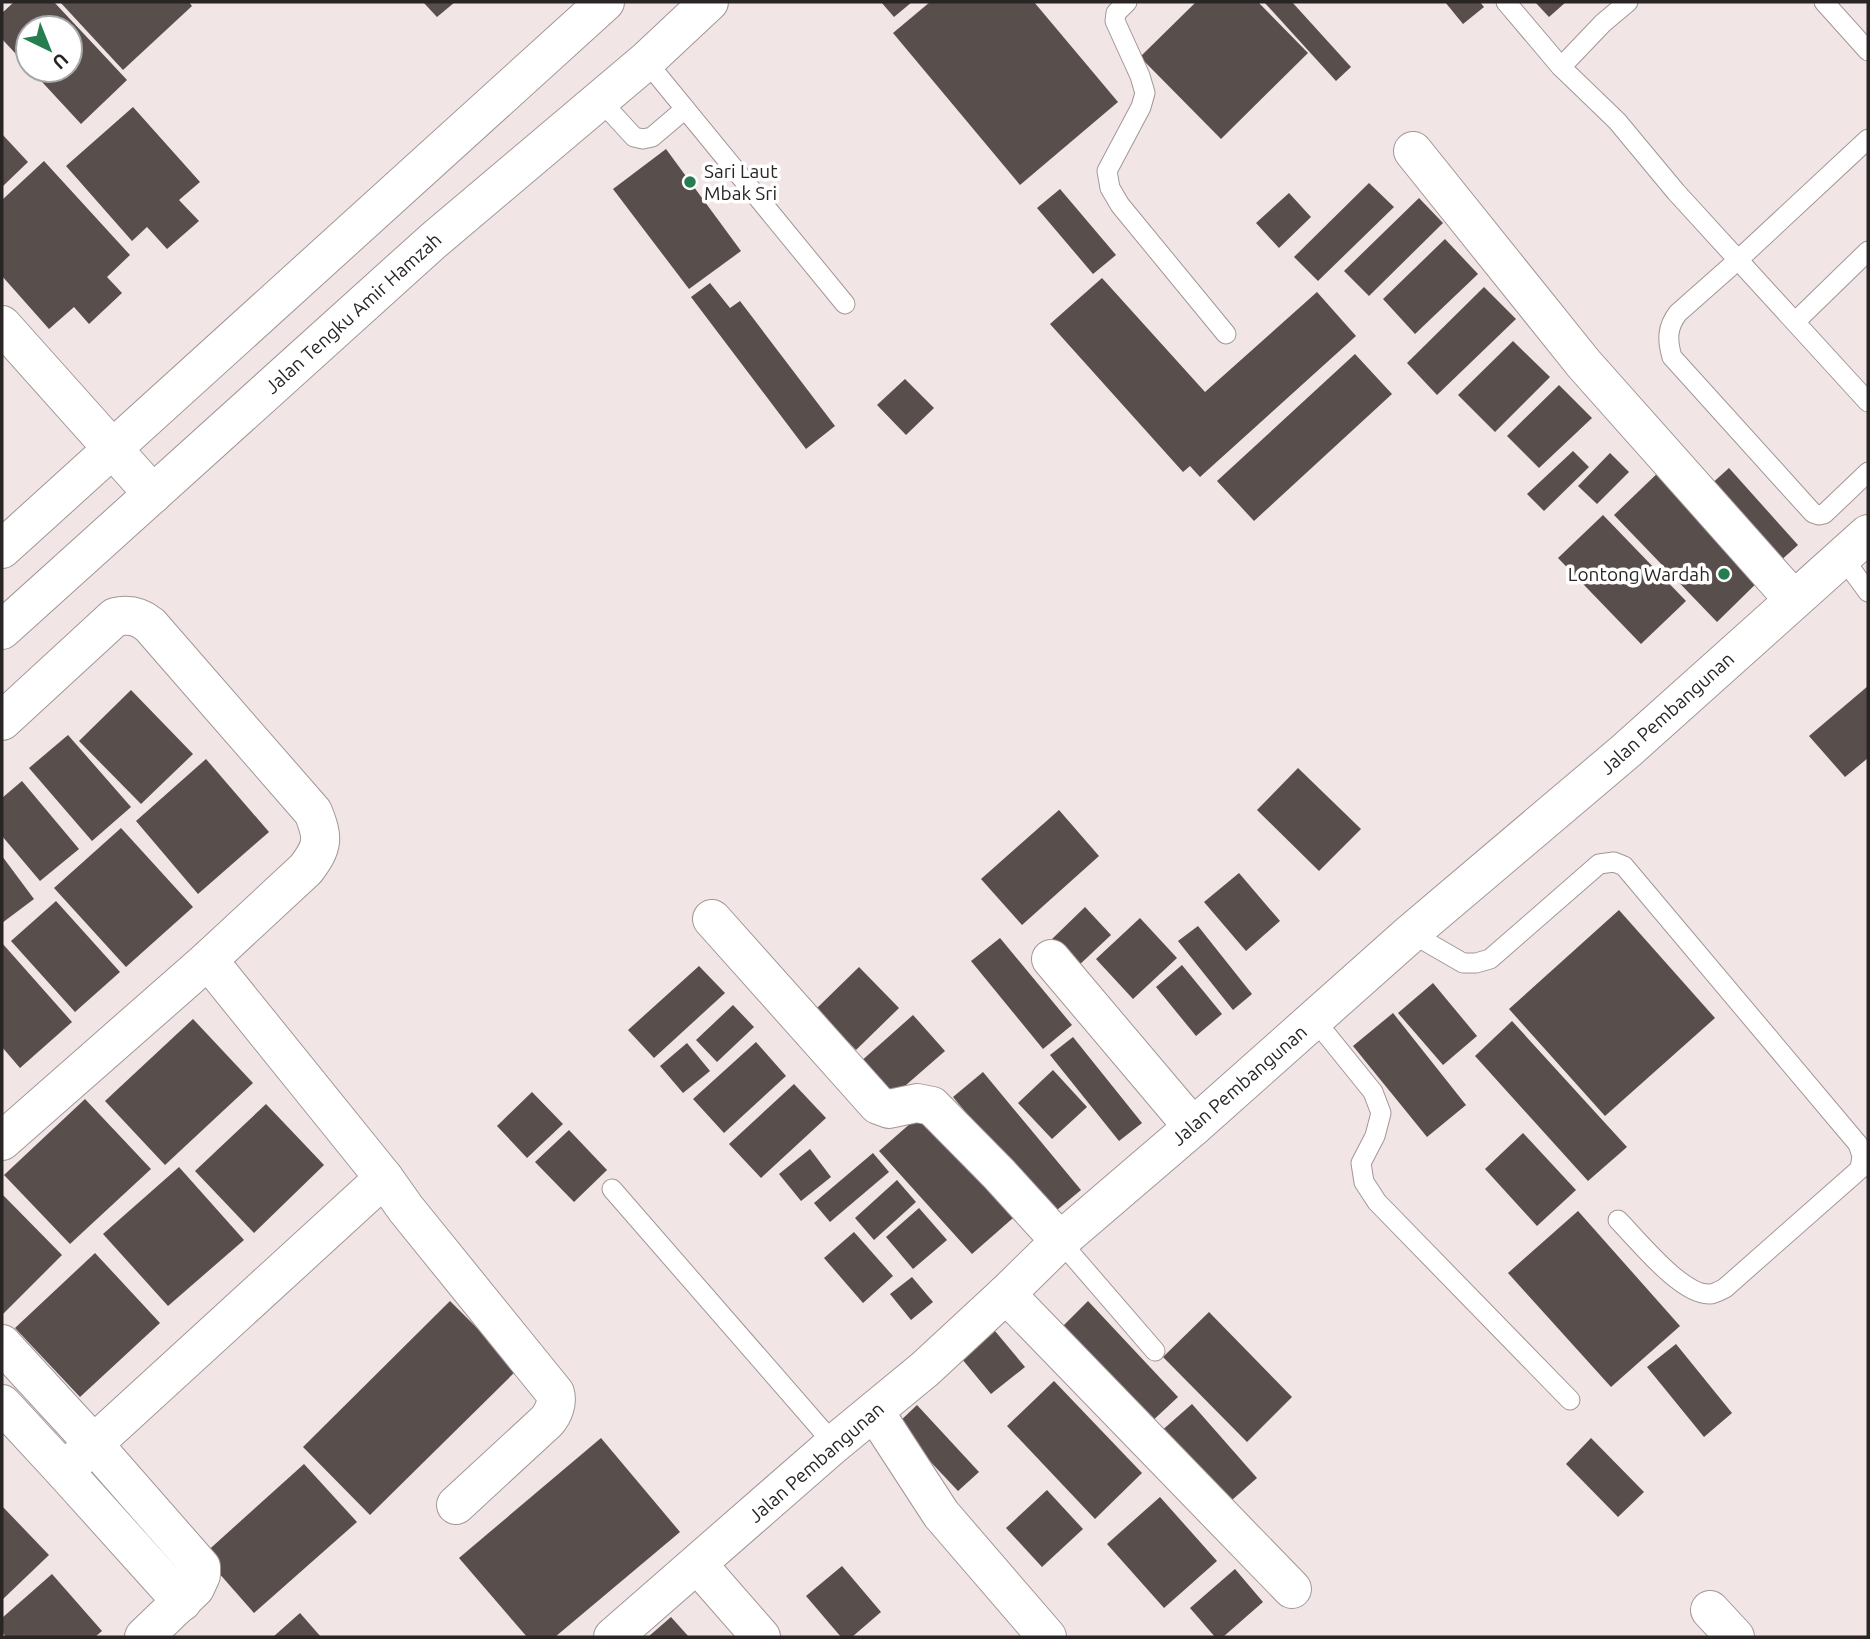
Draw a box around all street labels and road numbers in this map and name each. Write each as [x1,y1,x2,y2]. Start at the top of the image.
street label: Jalan Tengku Amir Hamzah [260,228,446,398]
street label: Jalan Pembangunan [1596,647,1738,779]
street label: Jalan Pembangunan [1167,1020,1311,1150]
street label: Jalan Pembangunan [744,1397,888,1527]

